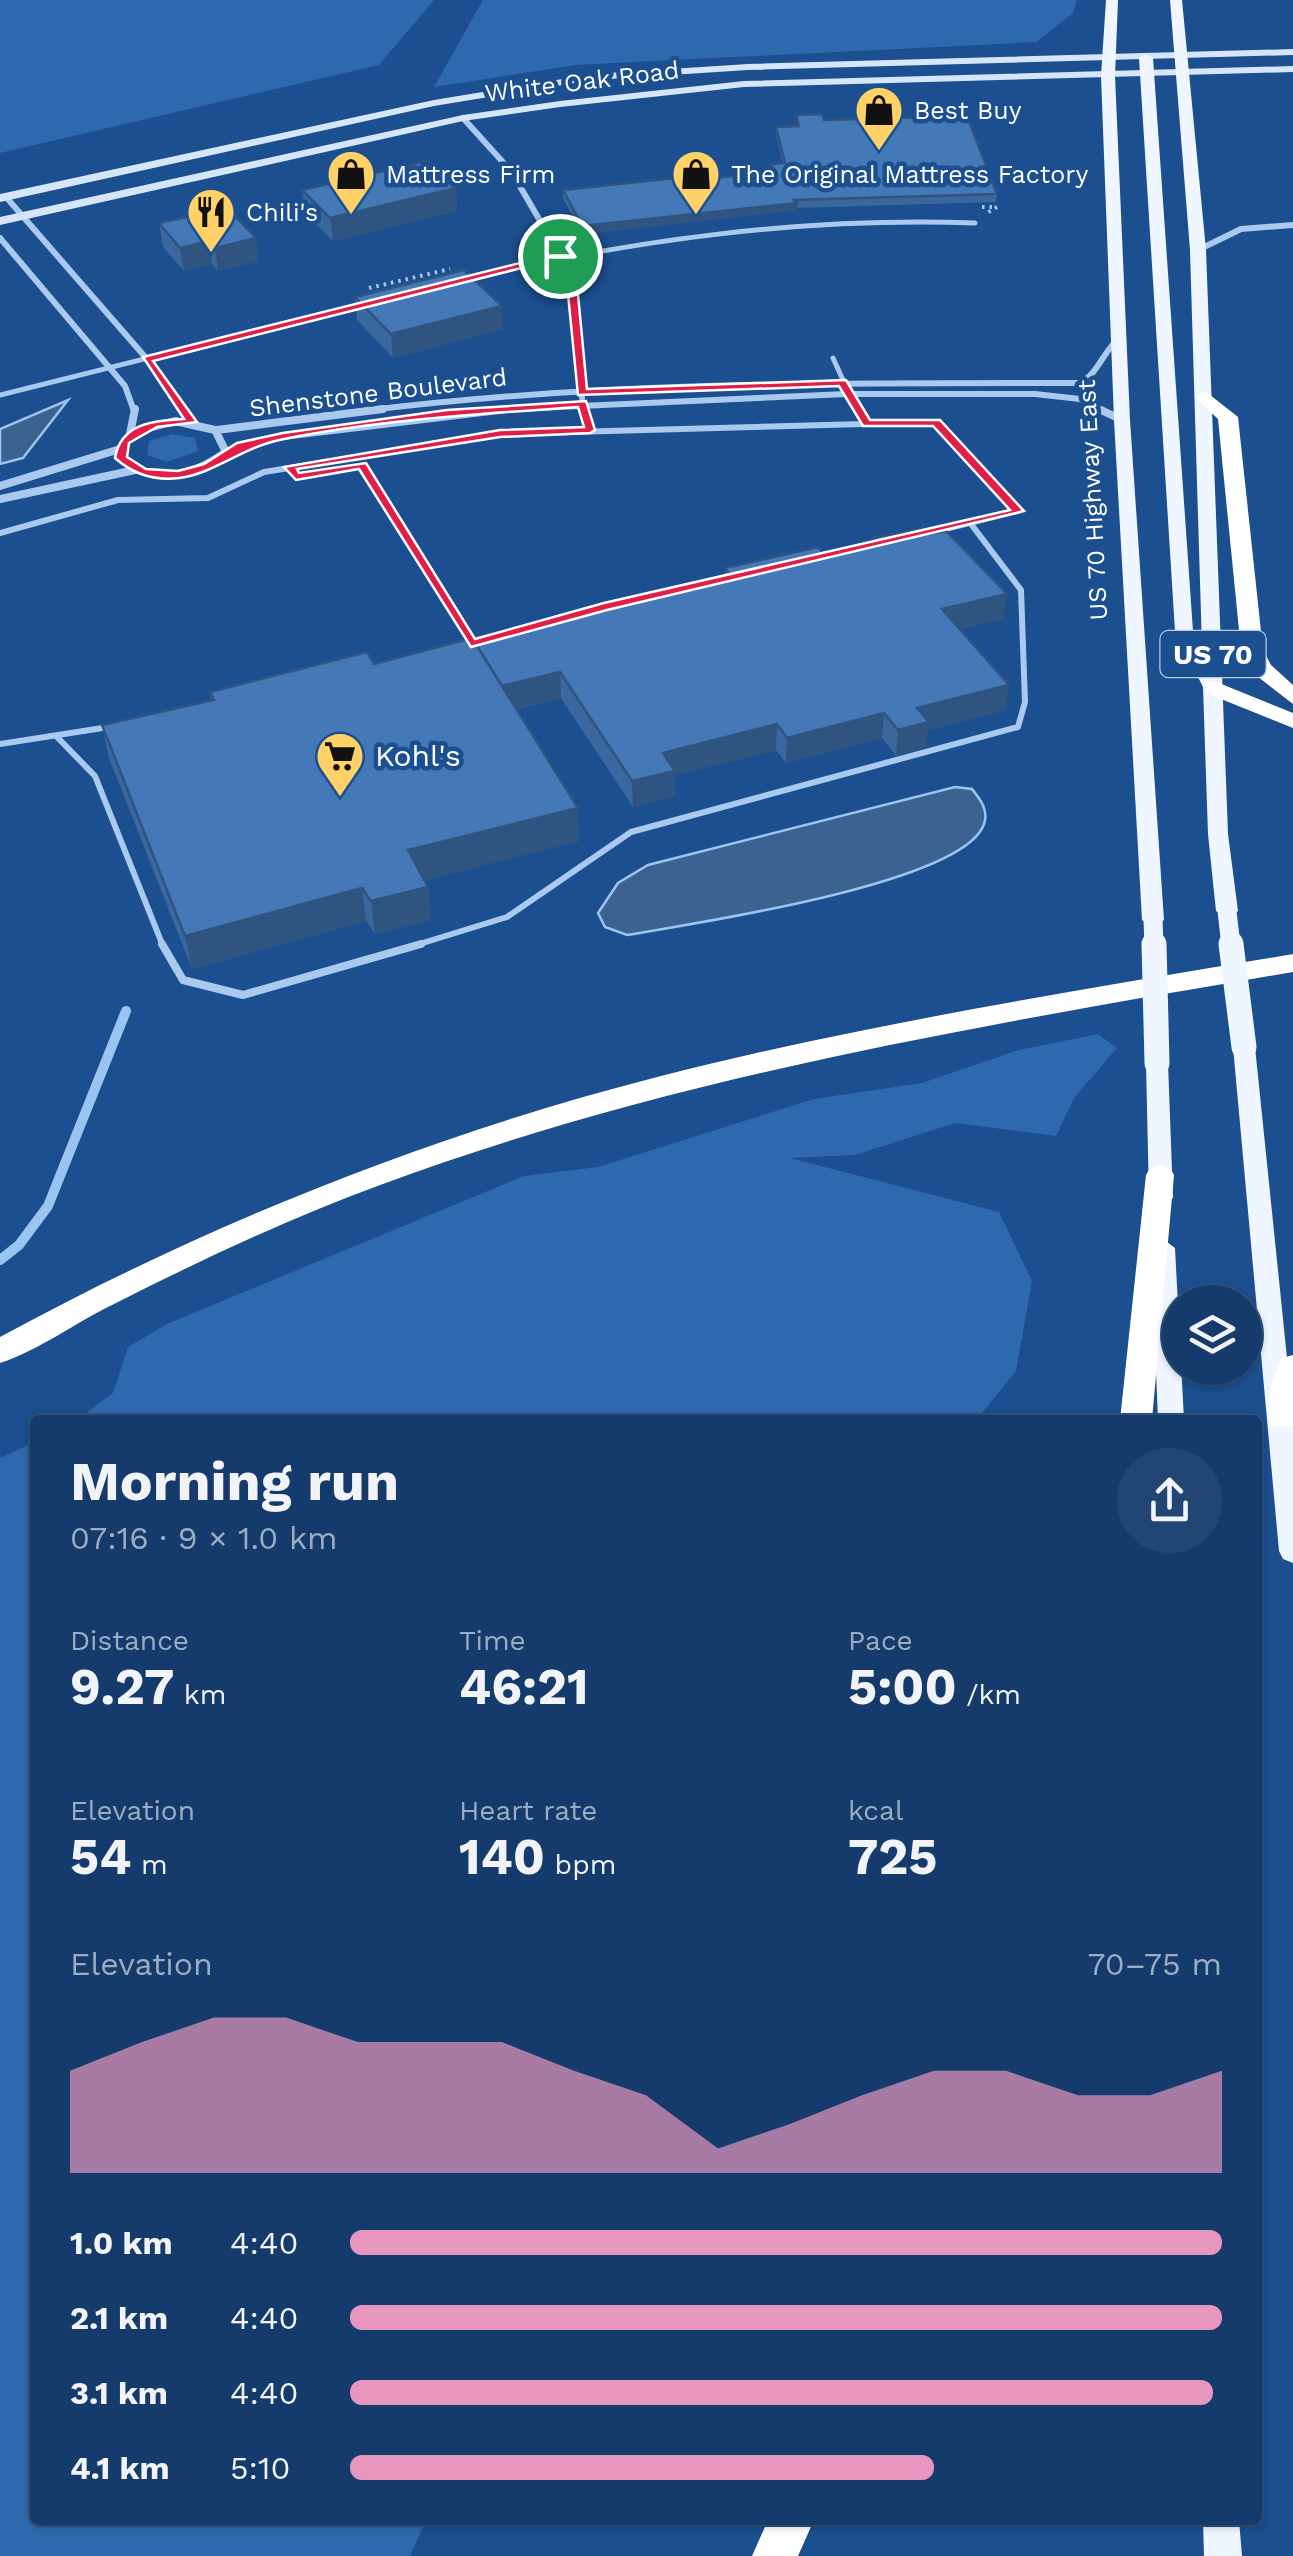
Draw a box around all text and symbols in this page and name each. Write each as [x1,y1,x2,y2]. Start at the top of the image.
street label: White Oak Road [483,55,681,108]
shop icon: Best Buy [853,84,905,152]
place label: Best Buy [914,96,1022,125]
shop icon: Mattress Firm [325,148,377,216]
shop icon: The Original Mattress Factory [670,148,722,216]
place label: Mattress Firm [386,160,555,189]
place label: The Original Mattress Factory [731,160,1088,189]
restaurant icon: Chili's [185,186,237,254]
place label: Chili's [246,198,318,227]
pin [518,214,603,299]
icon: arrive [533,229,588,284]
street label: Shenstone Boulevard [248,362,508,423]
street label: US 70 Highway East [1072,378,1113,621]
road number: US 70 [1160,631,1266,677]
supermarket icon: Kohl's [314,730,366,798]
place label: Kohl's [375,738,461,773]
map controls [1162,1285,1262,1385]
button: layers [1162,1285,1262,1385]
button: share [1117,1448,1222,1553]
text: Morning run [70,1449,399,1513]
text: 07:16 · 9 × 1.0 km [70,1519,338,1557]
text: Distance [70,1624,189,1657]
text: Time [459,1624,526,1657]
text: Pace [848,1624,913,1657]
text: 9.27 [70,1657,174,1716]
text: 46:21 [459,1657,589,1716]
text: 5:00 [848,1657,957,1716]
text: km [174,1678,226,1711]
text: /km [957,1678,1021,1711]
text: Elevation [70,1794,195,1827]
text: Heart rate [459,1794,597,1827]
text: kcal [848,1794,903,1827]
text: 54 [70,1827,131,1886]
text: 140 [459,1827,545,1886]
text: 725 [848,1827,937,1886]
text: m [131,1848,168,1881]
text: bpm [545,1848,616,1881]
text: Elevation [70,1945,213,1983]
text: 70–75 m [1087,1945,1222,1983]
text: 1.0 km [70,2224,173,2262]
text: 4:40 [230,2224,298,2262]
text: 2.1 km [70,2299,168,2337]
text: 4:40 [230,2299,298,2337]
text: 3.1 km [70,2374,168,2412]
text: 4:40 [230,2374,298,2412]
text: 4.1 km [70,2449,170,2487]
text: 5:10 [230,2449,290,2487]

